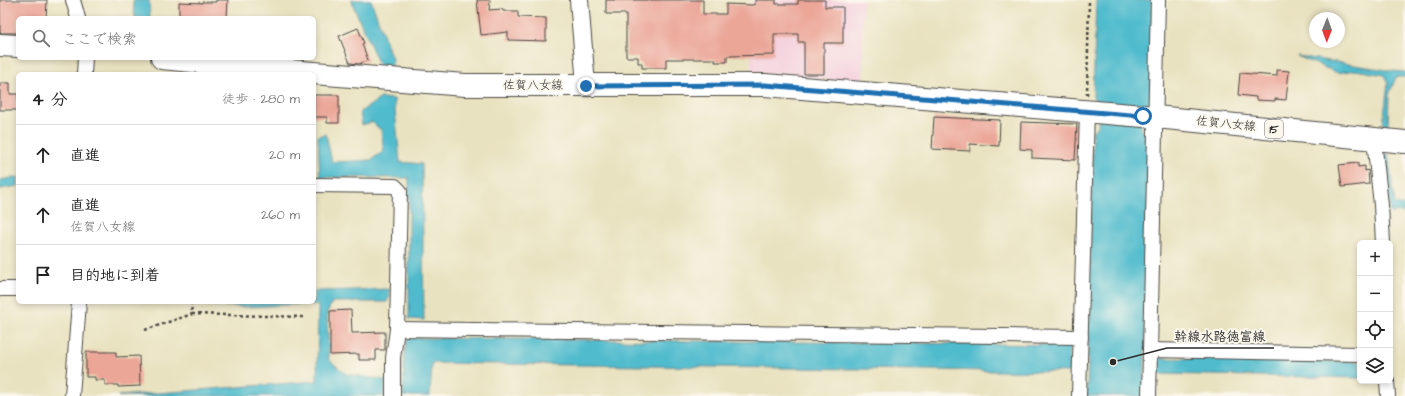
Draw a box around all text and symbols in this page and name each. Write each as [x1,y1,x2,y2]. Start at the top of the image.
north arrow [1309,12,1345,48]
search box [16,16,316,60]
icon: search [30,27,52,49]
text: ここで検索 [62,29,137,50]
street label: 佐賀八女線 [503,77,563,94]
route end [577,77,595,95]
text: 4 分 [32,88,67,112]
text: 徒歩 · 280 m [222,90,300,108]
route start [1134,107,1152,125]
street label: 佐賀八女線 [1195,112,1257,136]
road number: 15 [1265,120,1283,138]
icon: ahead [32,144,54,166]
text: 直進 [70,145,100,166]
text: 20 m [269,146,300,164]
text: 直進 [70,195,100,216]
icon: ahead [32,204,54,226]
text: 260 m [261,206,300,224]
text: 佐賀八女線 [70,218,135,236]
map controls [1357,240,1393,384]
button: + [1357,240,1393,276]
icon: arrive [32,264,54,286]
text: 目的地に到着 [70,265,160,286]
button: − [1357,276,1393,312]
button: locate [1357,312,1393,348]
callout: 幹線水路徳富線 [1167,323,1274,348]
text: 幹線水路徳富線 [1174,328,1266,346]
button: layers [1357,348,1393,384]

